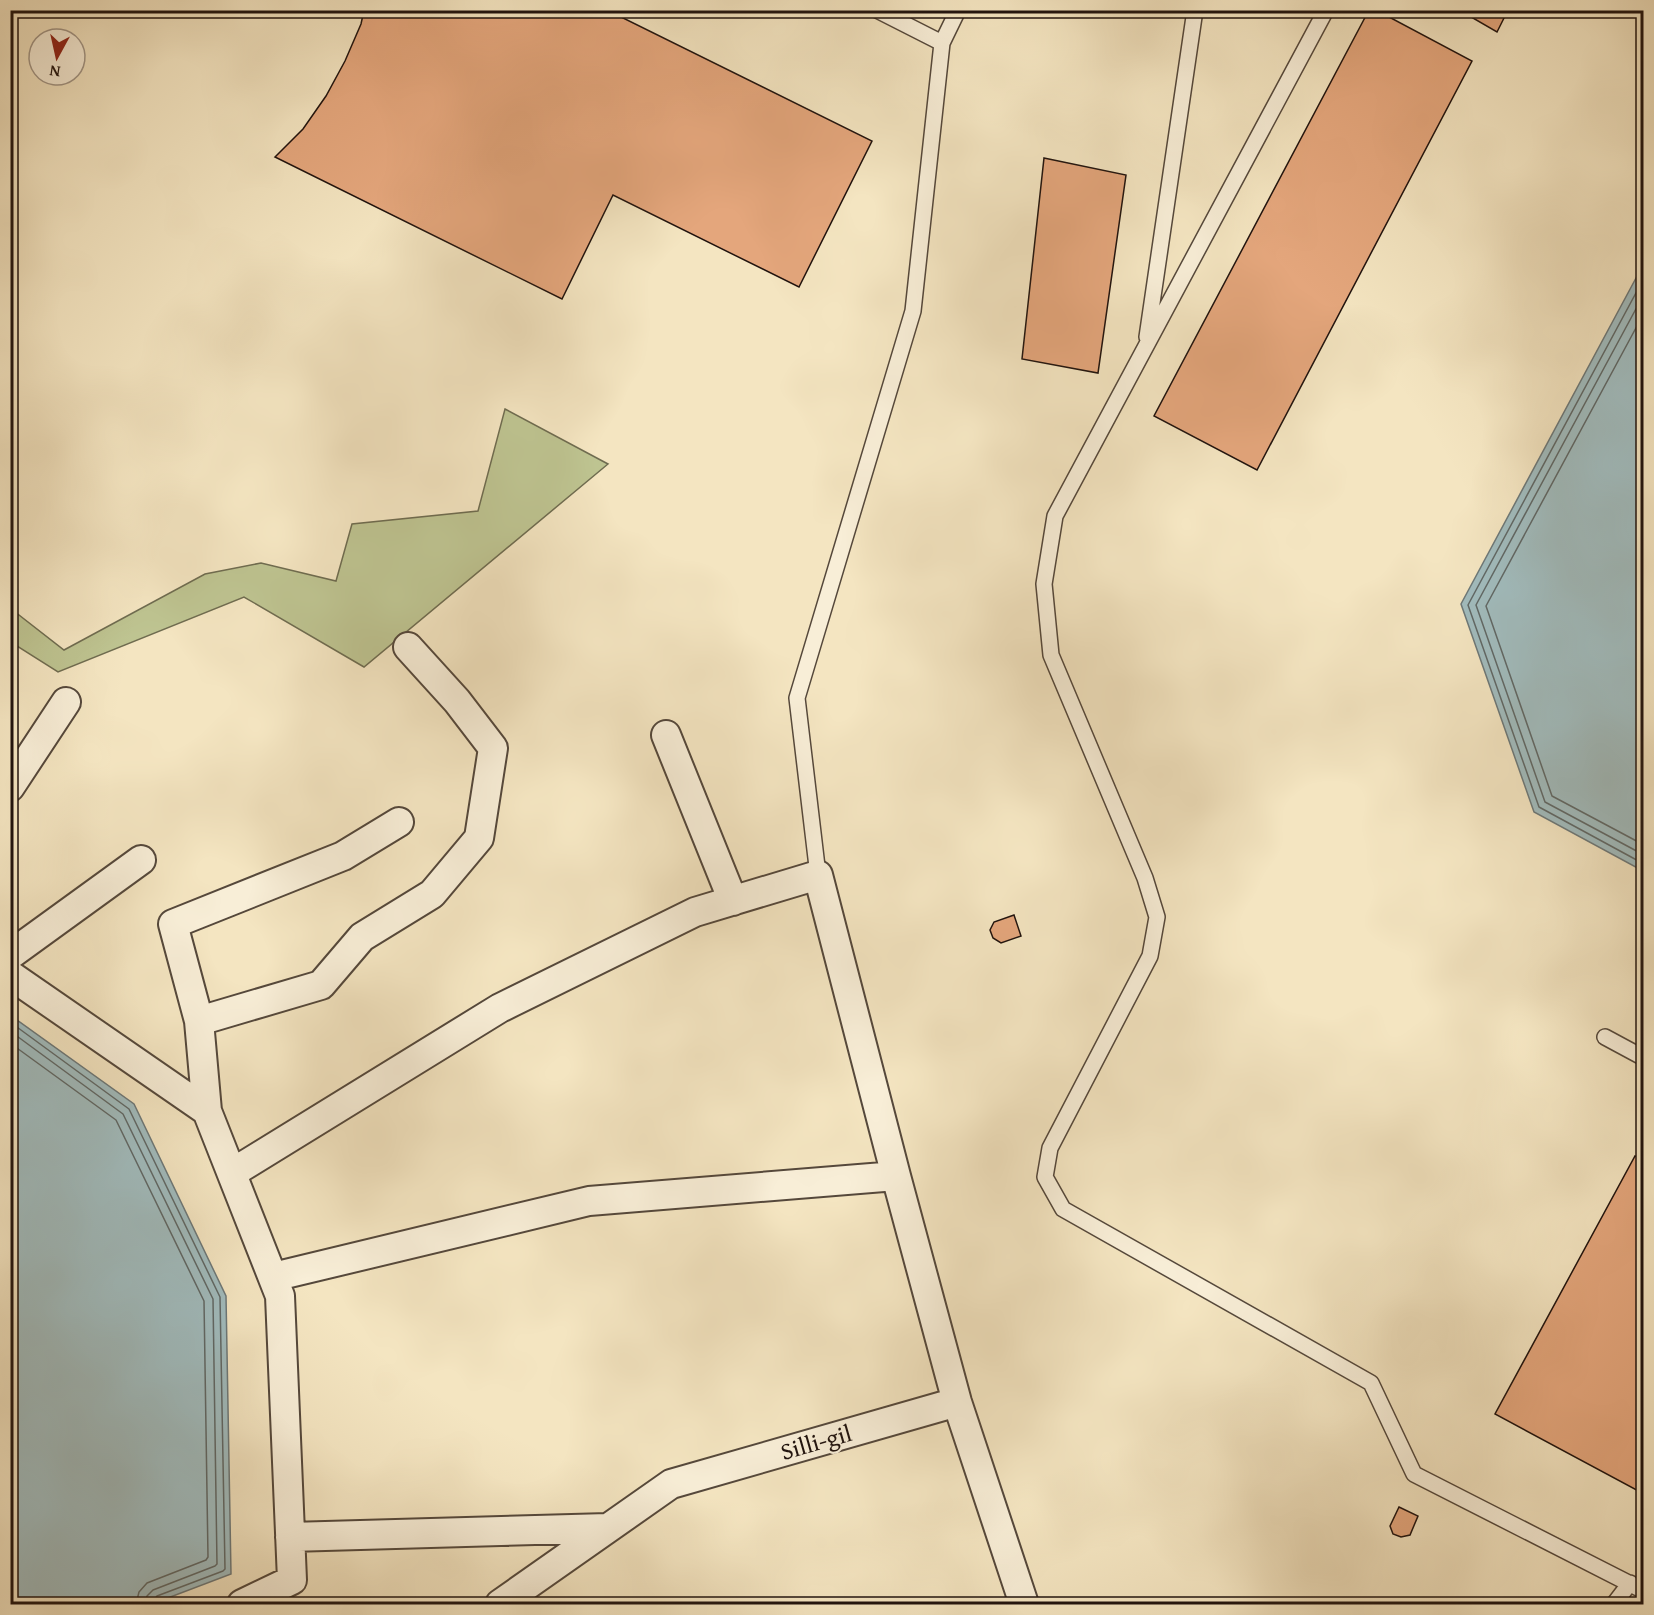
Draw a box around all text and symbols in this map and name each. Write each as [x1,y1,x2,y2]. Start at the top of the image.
north arrow [27,27,87,87]
text: N [48,59,62,84]
street label: Silli-gil [776,1415,856,1469]

